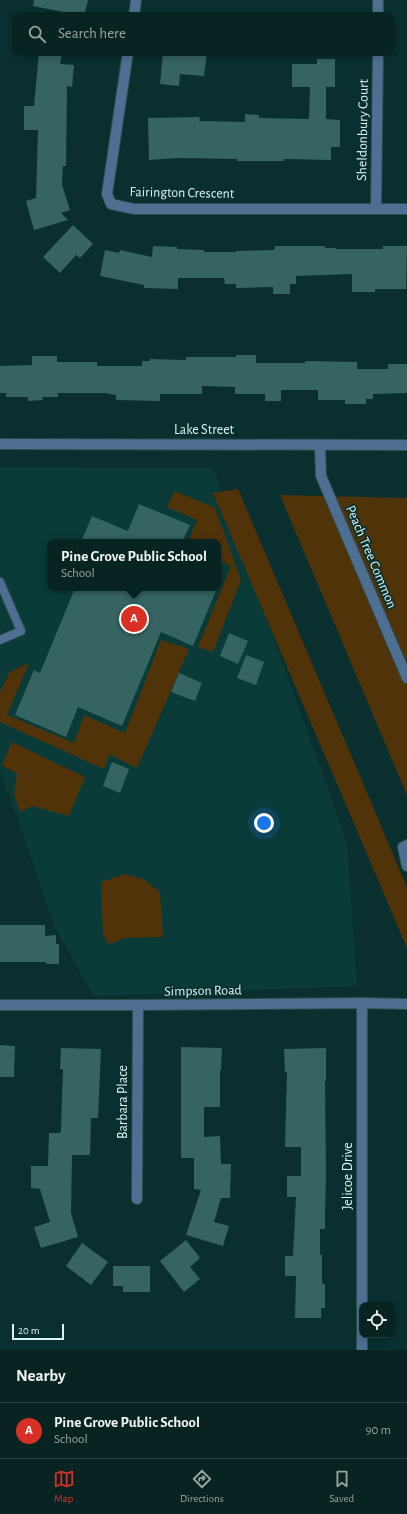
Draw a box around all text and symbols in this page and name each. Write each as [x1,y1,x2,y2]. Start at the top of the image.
search box [12,12,395,56]
icon: search [26,23,48,45]
text: Search here [58,26,126,41]
street label: Sheldonbury Court [355,78,371,181]
street label: Fairington Crescent [130,185,235,201]
street label: Lake Street [174,423,235,437]
street label: Peach Tree Common [343,504,399,610]
popup [47,539,221,591]
text: Pine Grove Public School [61,549,207,564]
text: School [61,567,95,580]
pin: A [121,604,147,634]
your location [254,813,274,833]
street label: Simpson Road [164,983,242,999]
street label: Barbara Place [116,1065,130,1139]
street label: Jelicoe Drive [341,1142,355,1210]
map controls [359,1302,395,1338]
button: locate [359,1302,395,1338]
scale bar [12,1322,64,1341]
text: 20 m [18,1325,39,1336]
text: Nearby [16,1367,66,1384]
text: Pine Grove Public School [54,1415,200,1430]
text: A [25,1424,33,1437]
text: 90 m [365,1424,391,1437]
text: School [54,1433,88,1446]
tab: Map [53,1468,75,1505]
tab: Directions [180,1468,224,1505]
tab: Saved [329,1468,354,1505]

